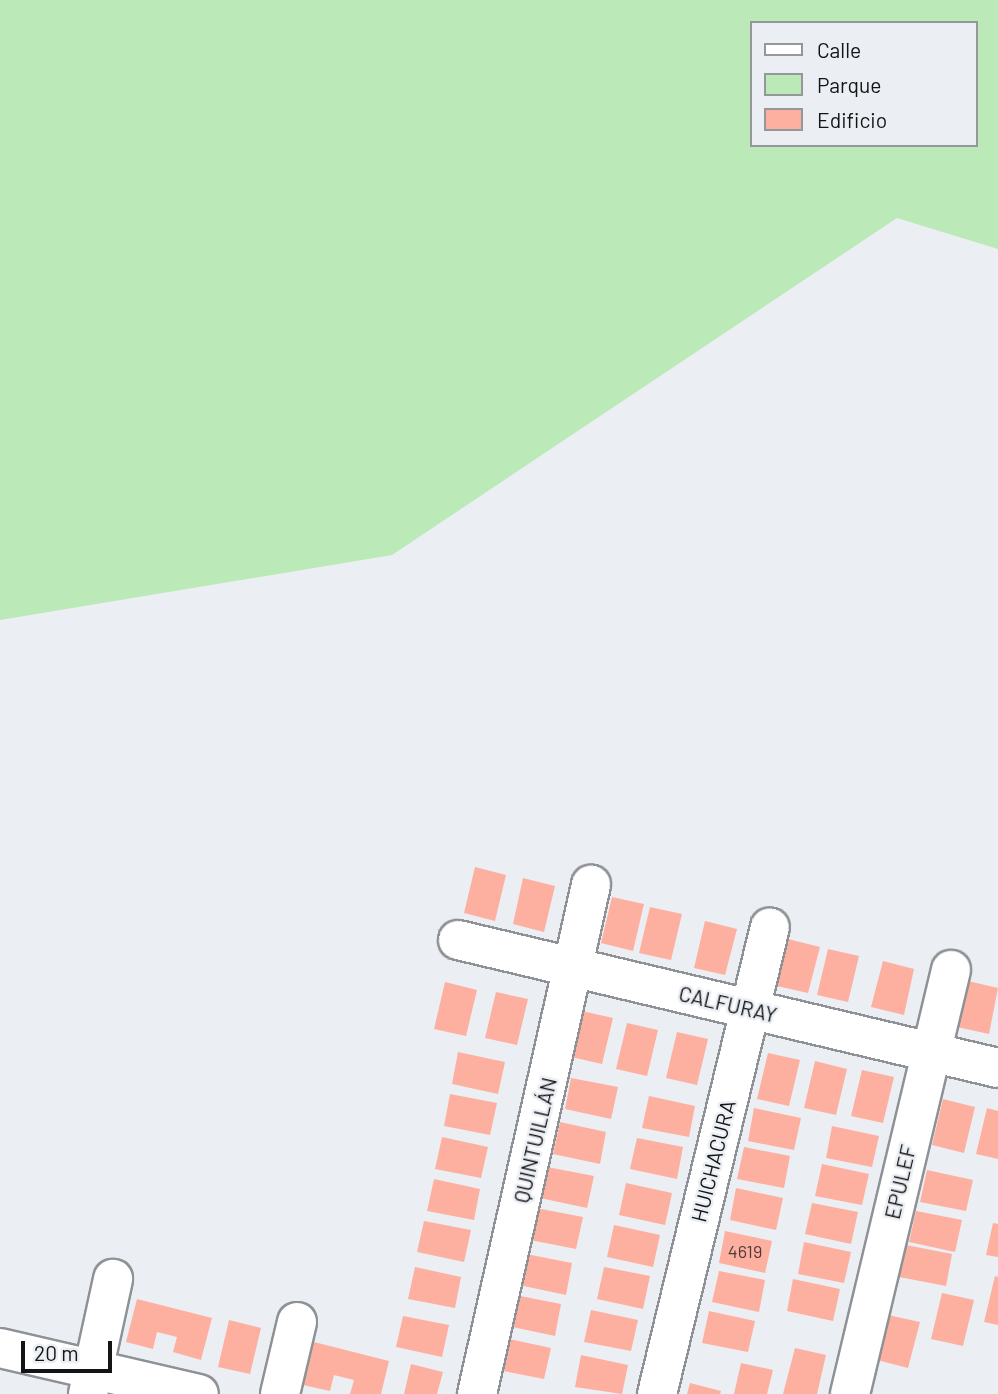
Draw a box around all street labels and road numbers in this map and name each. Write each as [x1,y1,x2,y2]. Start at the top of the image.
street label: CALFURAY [677,981,779,1027]
street label: QUINTUILLÁN [508,1075,562,1205]
street label: HUICHACURA [686,1097,740,1225]
street label: EPULEF [879,1142,921,1222]

